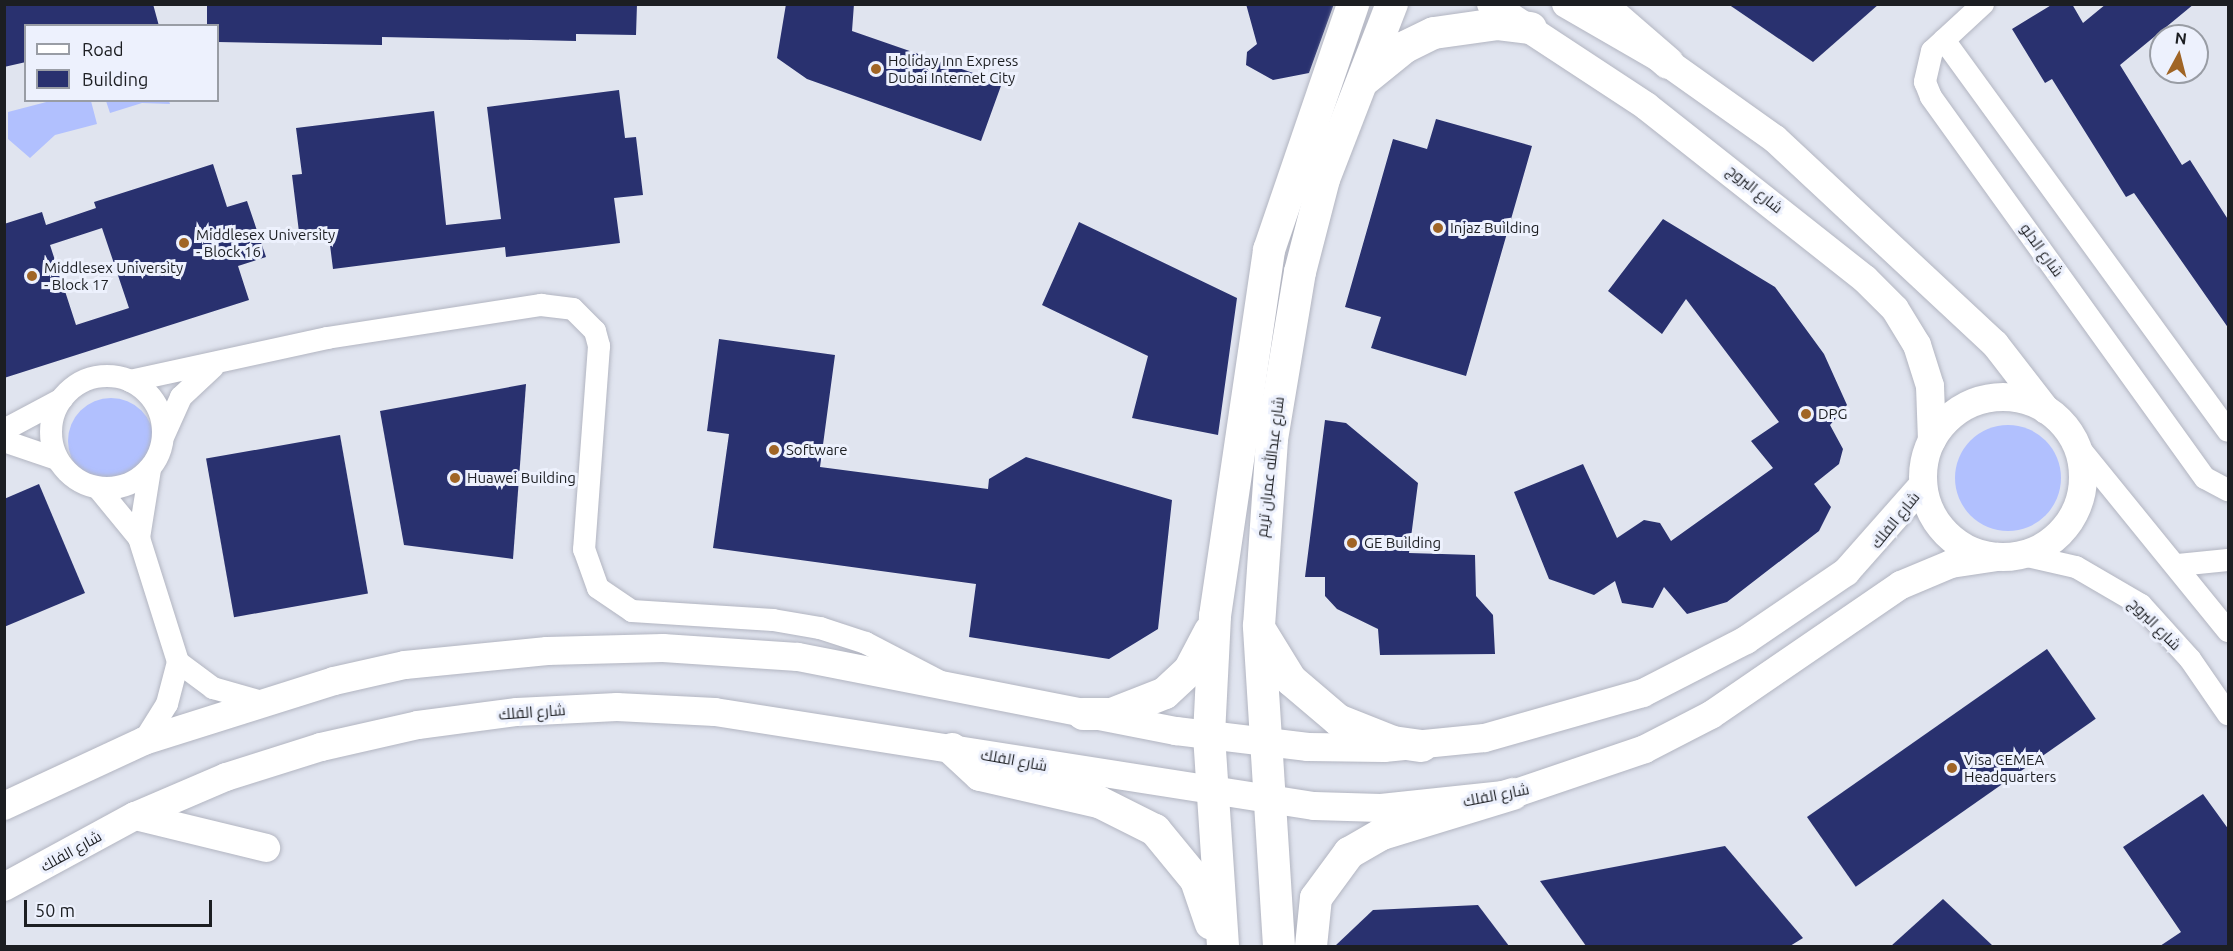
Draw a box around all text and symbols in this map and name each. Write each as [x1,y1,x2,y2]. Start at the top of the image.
legend [24,24,219,102]
north arrow [2149,24,2209,84]
text: N [2174,28,2188,48]
text: Road [82,39,124,59]
place label: Holiday Inn Express Dubai Internet City [888,51,1018,86]
marker: Holiday Inn Express Dubai Internet City [869,62,883,76]
text: Building [82,69,148,89]
street label: شارع البروج [1724,161,1786,217]
place label: Injaz Building [1450,219,1539,237]
street label: شارع الدلو [2017,220,2067,280]
marker: Injaz Building [1431,221,1445,235]
place label: Middlesex University - Block 16 [196,225,335,260]
marker: Middlesex University - Block 16 [177,236,191,250]
place label: Middlesex University - Block 17 [44,258,183,293]
marker: Middlesex University - Block 17 [25,269,39,283]
street label: شارع عبدالله عمران تريم [1252,396,1288,538]
place label: DPG [1818,405,1848,423]
marker: DPG [1799,407,1813,421]
place label: Software [786,441,848,459]
marker: Software [767,443,781,457]
place label: Huawei Building [467,469,576,487]
marker: Huawei Building [448,471,462,485]
street label: شارع الفلك [1867,488,1923,552]
place label: GE Building [1364,534,1441,552]
marker: GE Building [1345,536,1359,550]
street label: شارع البروج [2125,594,2185,654]
street label: شارع الفلك [498,701,566,723]
street label: شارع الفلك [979,745,1049,775]
place label: Visa CEMEA Headquarters [1964,750,2056,785]
marker: Visa CEMEA Headquarters [1945,761,1959,775]
street label: شارع الفلك [1461,780,1531,810]
street label: شارع الفلك [37,827,105,875]
scale bar [27,888,214,926]
text: 50 m [35,900,75,920]

